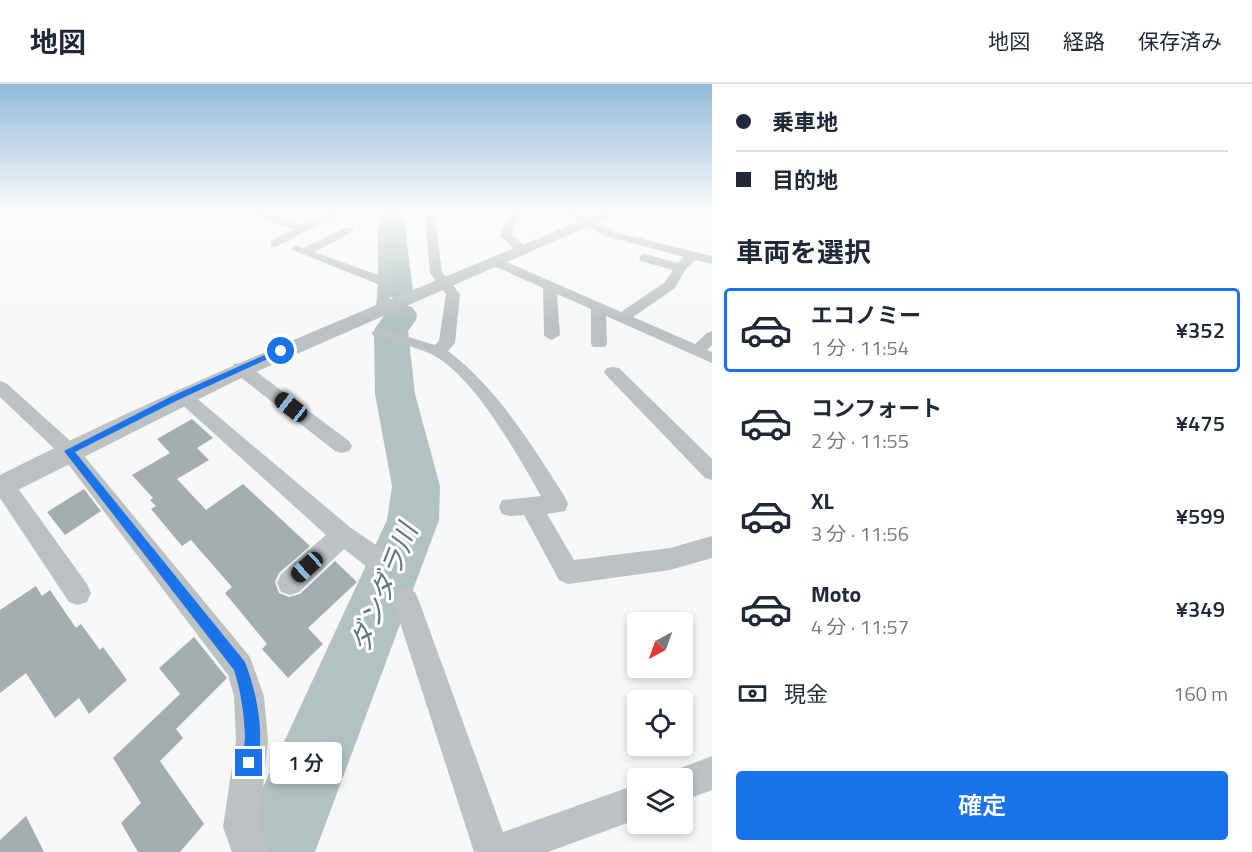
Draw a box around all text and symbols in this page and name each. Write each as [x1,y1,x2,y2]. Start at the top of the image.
text: 地図 [30,20,86,63]
text: 地図 [988,25,1030,57]
text: 経路 [1063,25,1105,57]
text: 保存済み [1138,25,1222,57]
text: 乗車地 [772,105,838,139]
text: 目的地 [772,163,838,197]
text: 車両を選択 [736,231,871,272]
text: エコノミー [811,298,921,332]
icon: car [739,303,793,357]
text: ¥352 [1176,313,1225,347]
text: 1 分 · 11:54 [811,332,909,363]
route start [267,337,294,364]
car [271,389,311,425]
text: コンフォート [811,391,942,425]
icon: car [739,396,793,450]
text: ¥475 [1176,406,1225,440]
text: 2 分 · 11:55 [811,425,909,456]
text: XL [811,484,834,518]
icon: car [739,489,793,543]
text: ¥599 [1176,499,1225,533]
water label: ダンダラ川 [338,514,428,658]
text: 3 分 · 11:56 [811,518,909,549]
car [288,548,326,586]
text: Moto [811,577,861,611]
icon: car [739,582,793,636]
text: ¥349 [1176,592,1225,626]
text: 4 分 · 11:57 [811,611,909,642]
north arrow [627,612,693,678]
map controls [627,612,693,834]
icon: cash [736,677,769,710]
text: 現金 [784,677,828,711]
text: 160 m [1173,678,1228,709]
button: locate [627,690,693,756]
callout: 1 分 [270,742,342,784]
text: 1 分 [288,747,324,778]
route end [235,749,262,776]
button: layers [627,768,693,834]
button: 確定 [736,771,1228,840]

